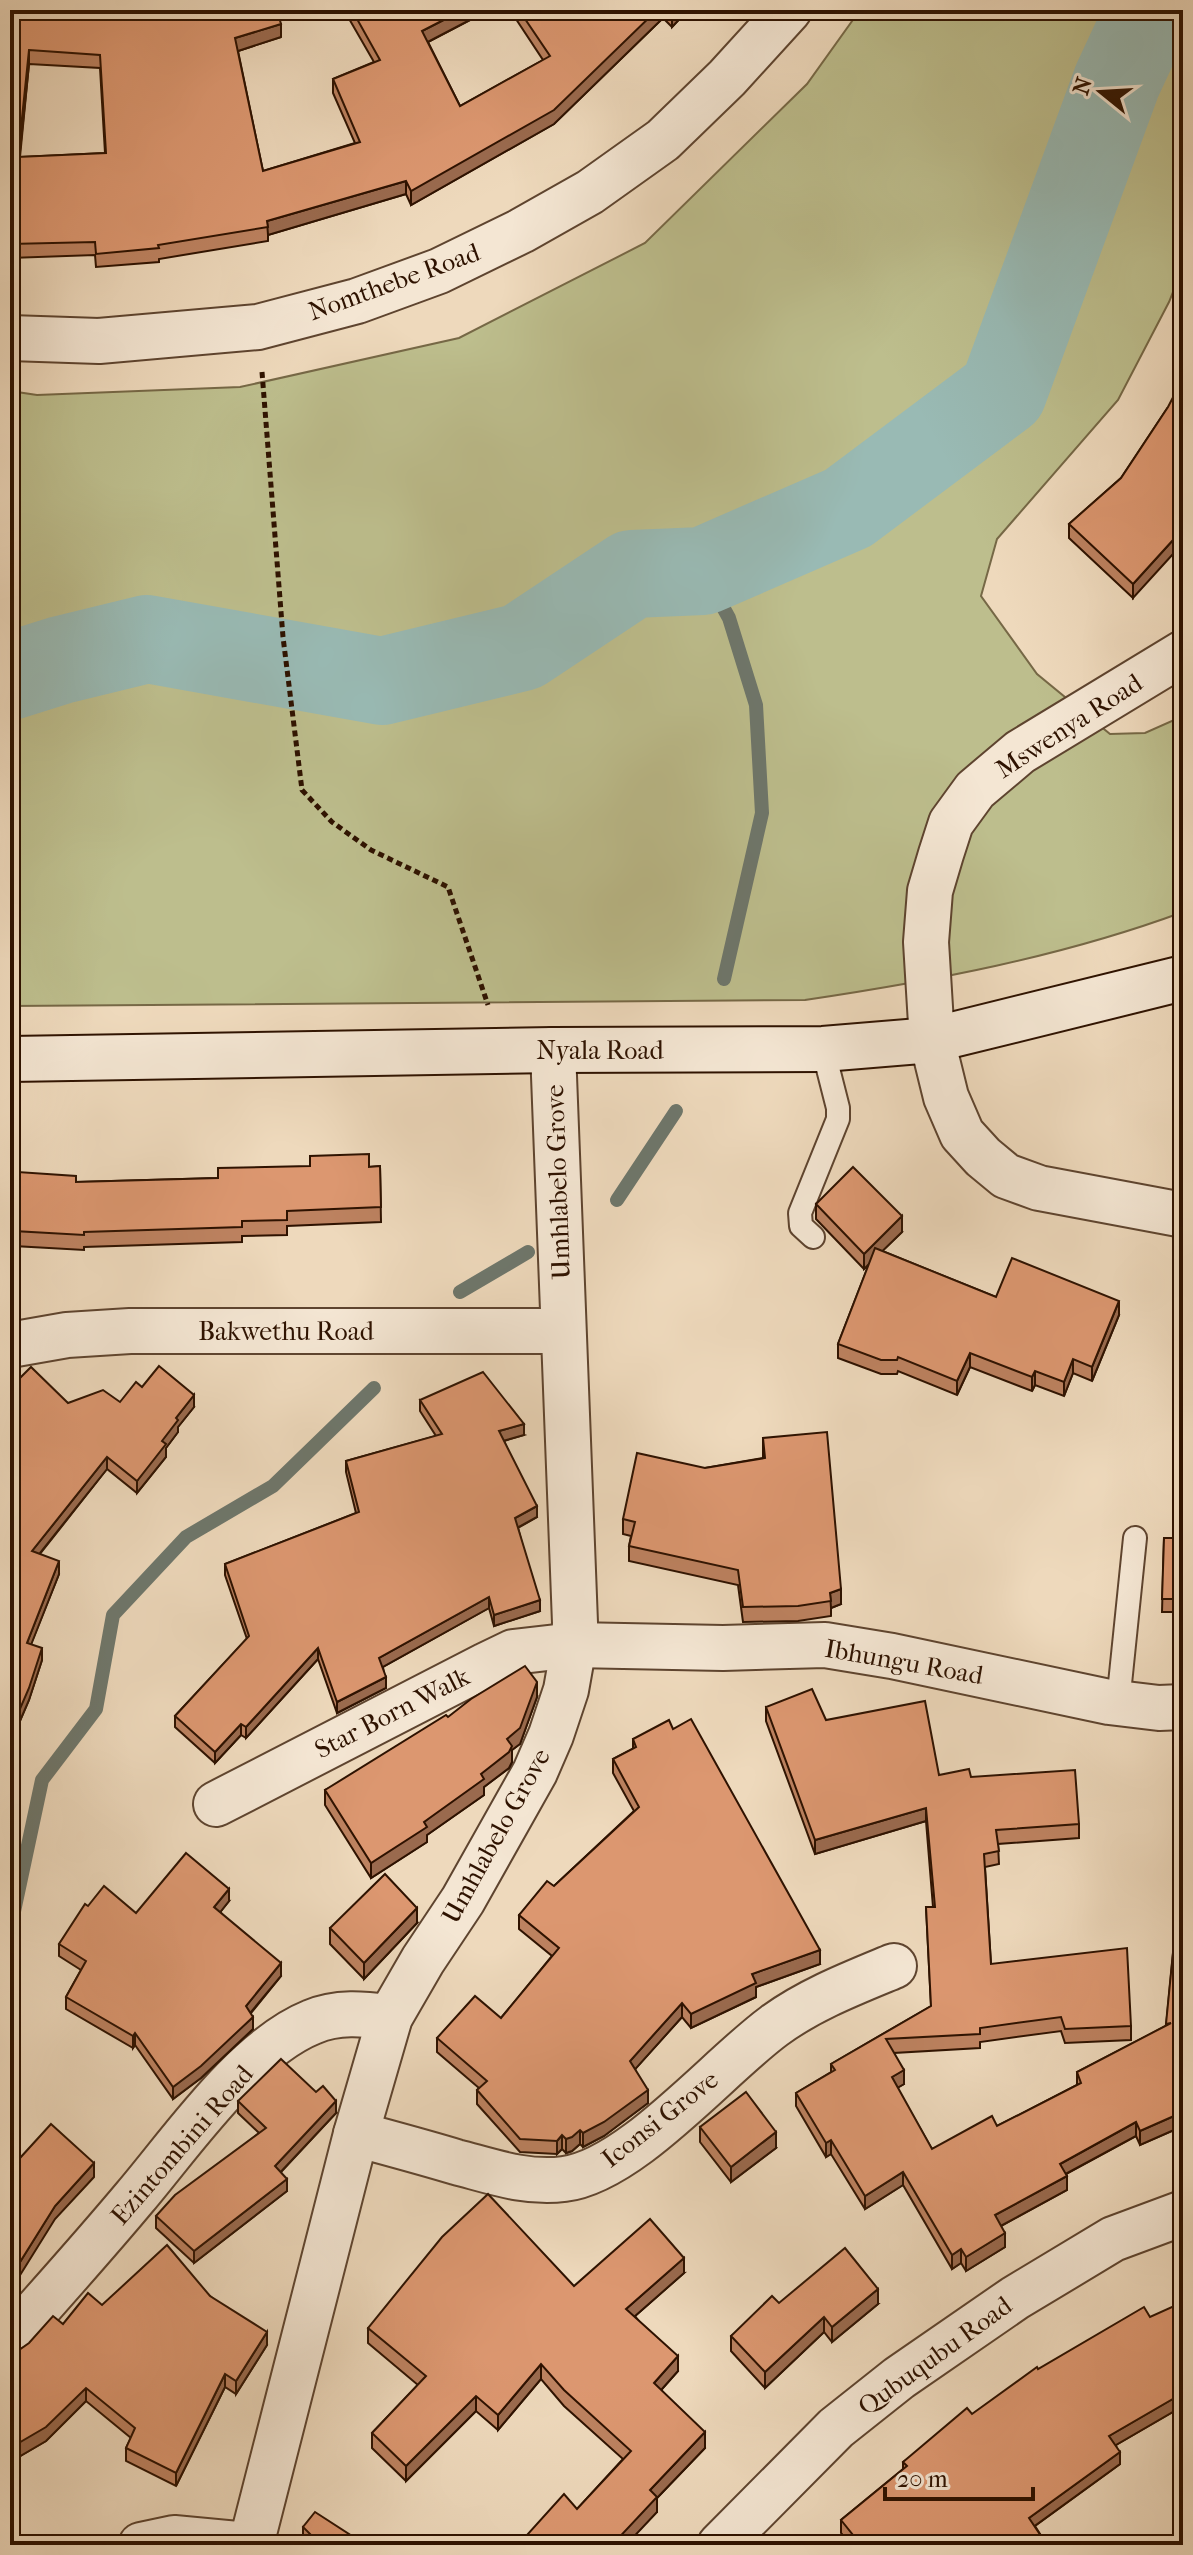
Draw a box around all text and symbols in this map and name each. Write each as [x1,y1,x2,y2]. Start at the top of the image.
north arrow [1061,52,1141,132]
text: N [1068,74,1098,98]
street label: Nomthebe Road [304,236,485,327]
street label: Mswenya Road [990,667,1149,785]
street label: Nyala Road [536,1035,665,1066]
street label: Umhlabelo Grove [539,1084,577,1280]
street label: Bakwethu Road [198,1316,375,1347]
street label: Ibhungu Road [822,1633,986,1691]
street label: Star Born Walk [310,1660,475,1765]
street label: Umhlabelo Grove [435,1743,557,1929]
street label: Ezintombini Road [104,2058,260,2231]
street label: Iconsi Grove [595,2064,725,2174]
street label: Qubuqubu Road [852,2289,1019,2422]
scale bar [885,2451,1033,2501]
text: 20 m [897,2465,948,2493]

